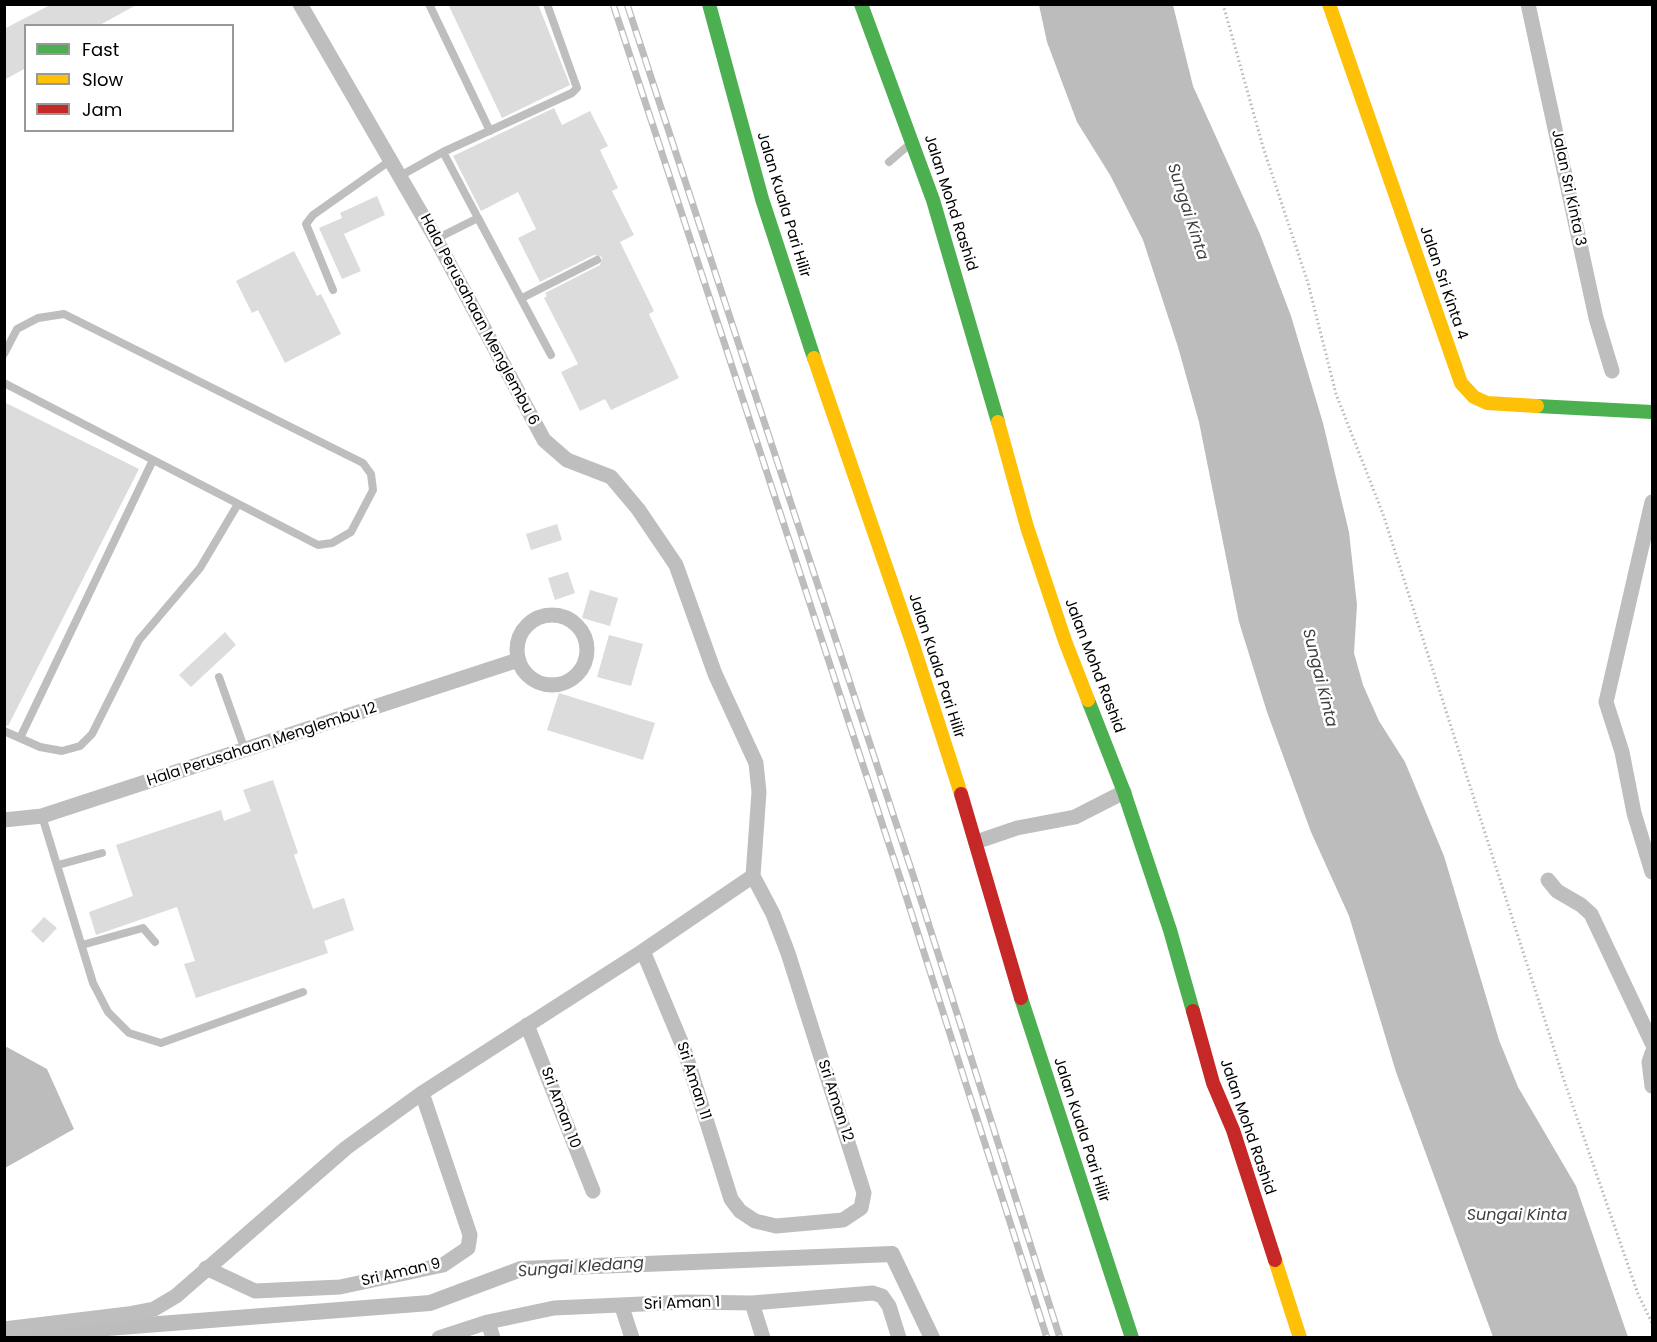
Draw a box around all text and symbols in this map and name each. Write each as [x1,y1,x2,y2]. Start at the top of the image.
legend [24,24,234,132]
text: Fast [82,37,119,62]
text: Slow [82,67,123,92]
text: Jam [82,97,122,122]
street label: Jalan Sri Kinta 3 [1547,128,1589,248]
street label: Jalan Kuala Pari Hilir [752,130,814,280]
street label: Jalan Mohd Rashid [919,133,981,273]
water label: Sungai Kinta [1162,161,1212,263]
street label: Hala Perusahaan Menglembu 6 [416,211,542,429]
street label: Jalan Sri Kinta 4 [1415,224,1471,342]
street label: Jalan Kuala Pari Hilir [904,591,968,741]
street label: Jalan Mohd Rashid [1060,596,1128,736]
water label: Sungai Kinta [1298,627,1340,729]
street label: Hala Perusahaan Menglembu 12 [145,699,379,791]
street label: Sri Aman 11 [672,1040,714,1122]
street label: Jalan Kuala Pari Hilir [1049,1055,1113,1205]
street label: Jalan Mohd Rashid [1215,1057,1279,1197]
street label: Sri Aman 12 [813,1058,857,1144]
street label: Sri Aman 10 [536,1065,584,1151]
water label: Sungai Kinta [1467,1206,1567,1226]
water label: Sungai Kledang [517,1254,645,1282]
street label: Sri Aman 9 [360,1255,442,1291]
street label: Sri Aman 1 [644,1294,720,1314]

